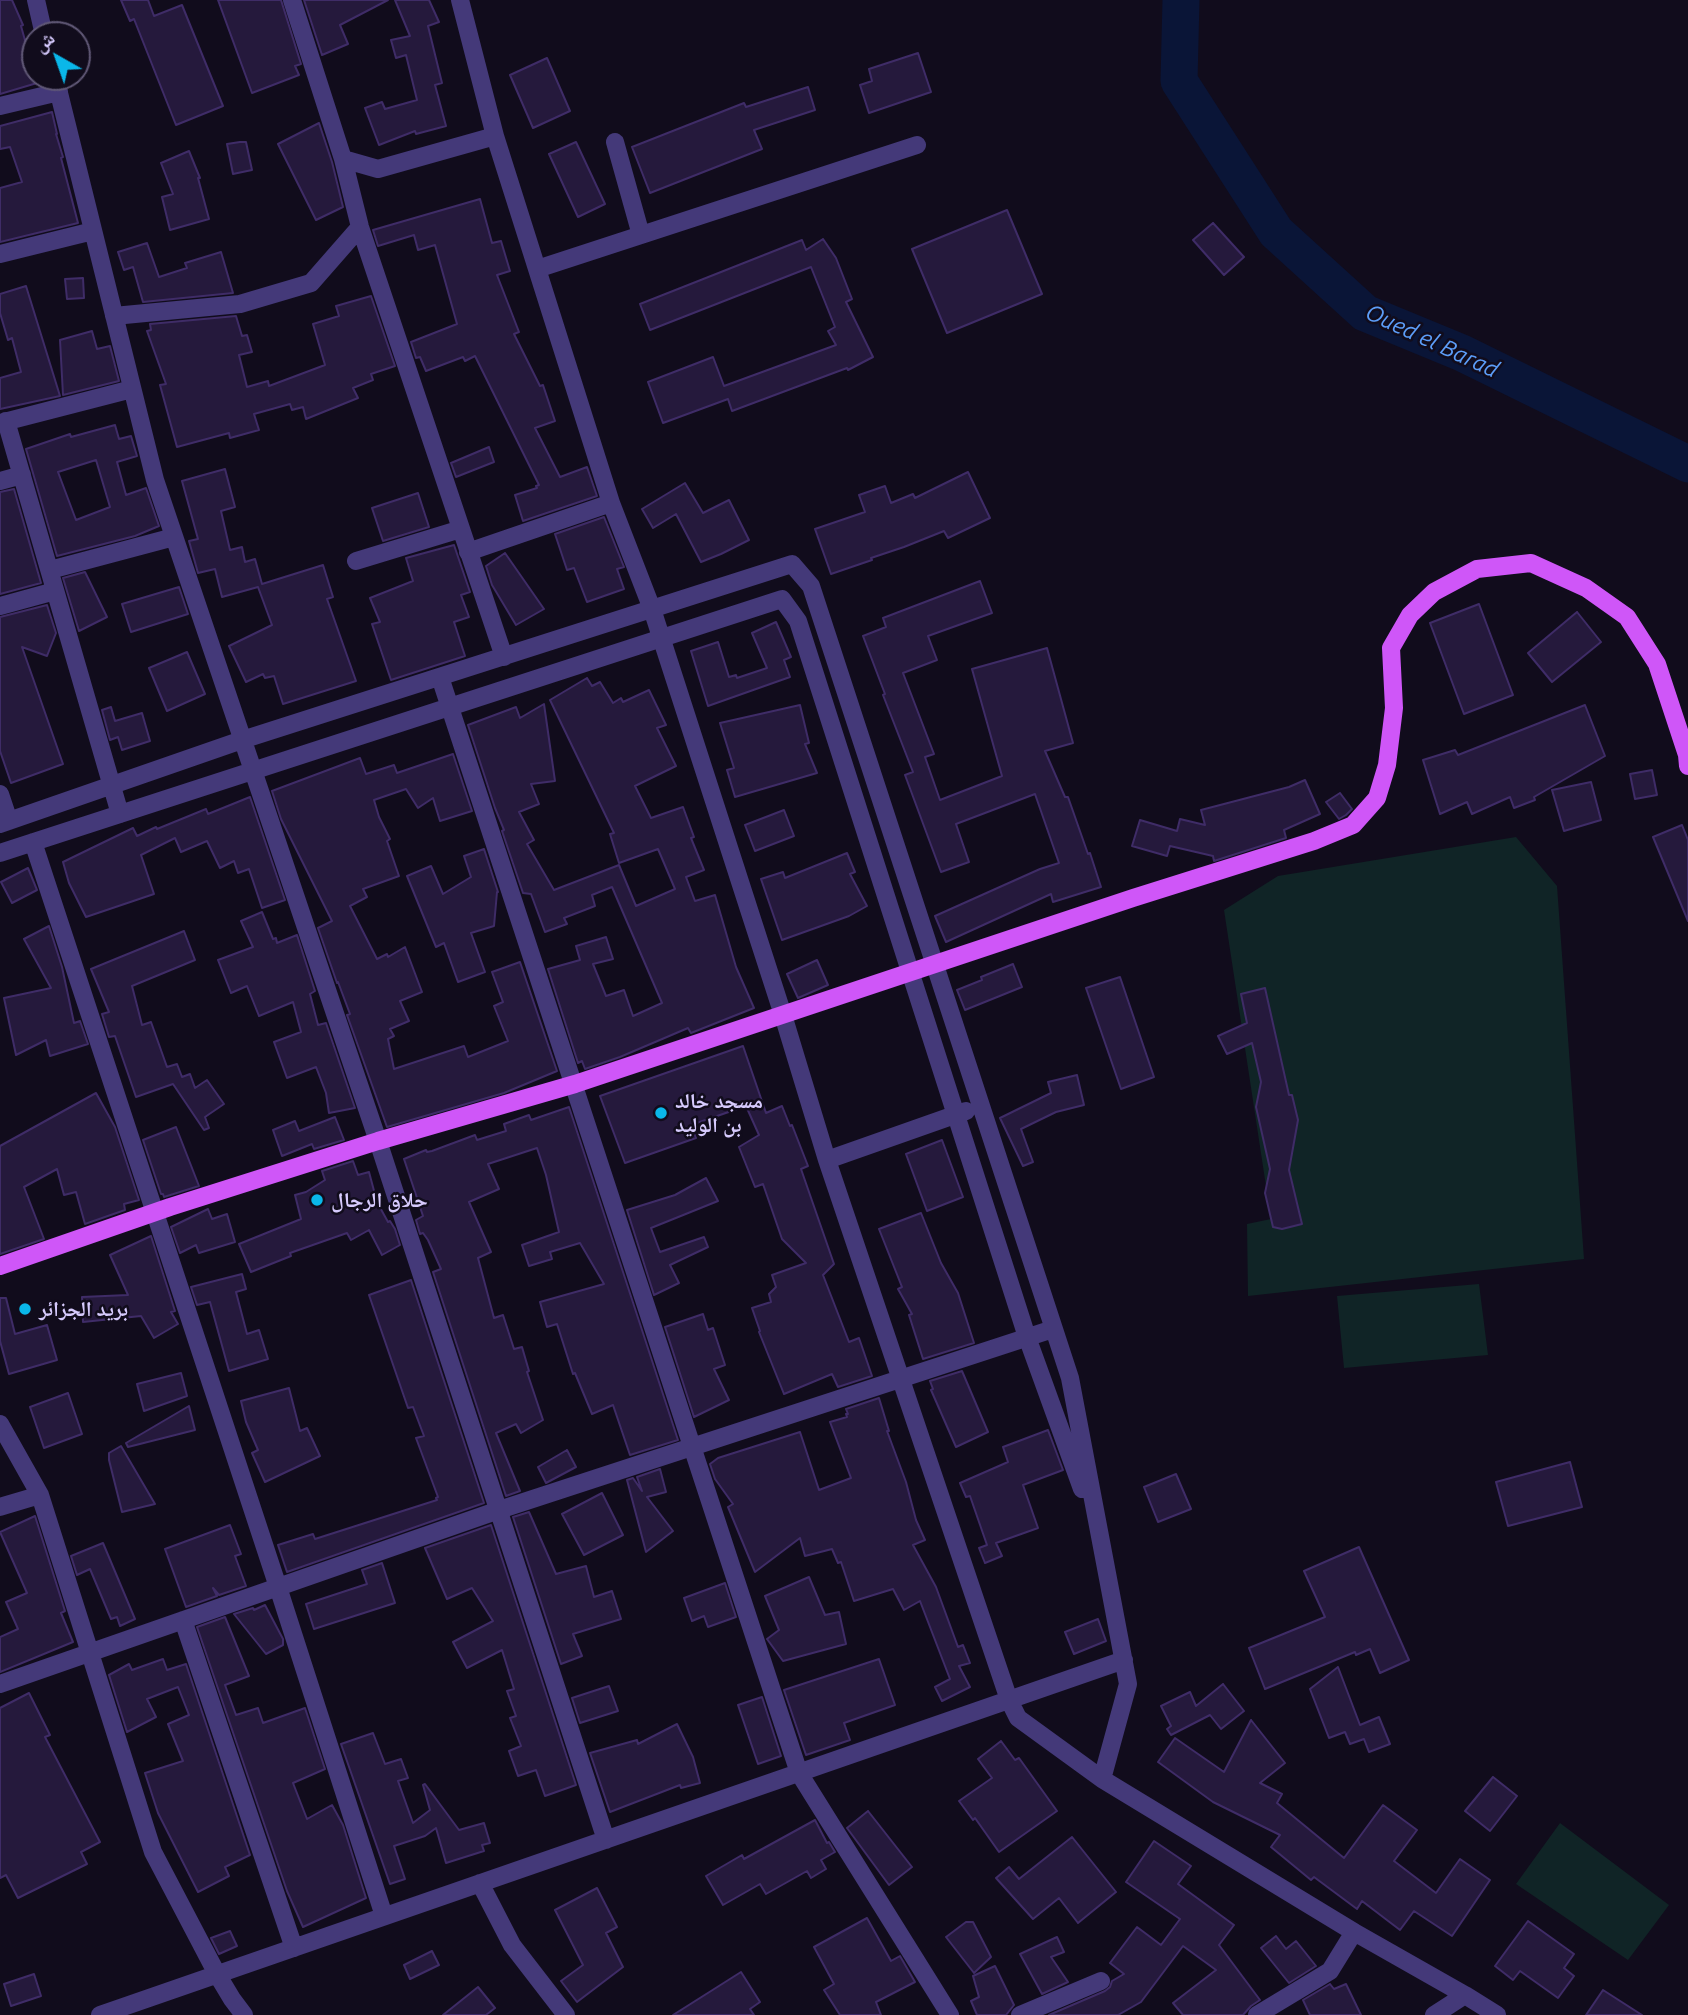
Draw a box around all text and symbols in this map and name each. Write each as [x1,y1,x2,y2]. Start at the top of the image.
north arrow [21,21,91,91]
text: ش [29,27,59,56]
water label: Oued el Barad [1361,298,1503,384]
place label: مسجد خالد بن الوليد [675,1088,763,1138]
marker: مسجد خالد بن الوليد [653,1105,669,1121]
place label: حلاق الرجال [331,1187,428,1213]
marker: حلاق الرجال [309,1192,325,1208]
place label: بريد الجزائر [39,1296,128,1322]
marker: بريد الجزائر [17,1301,33,1317]

